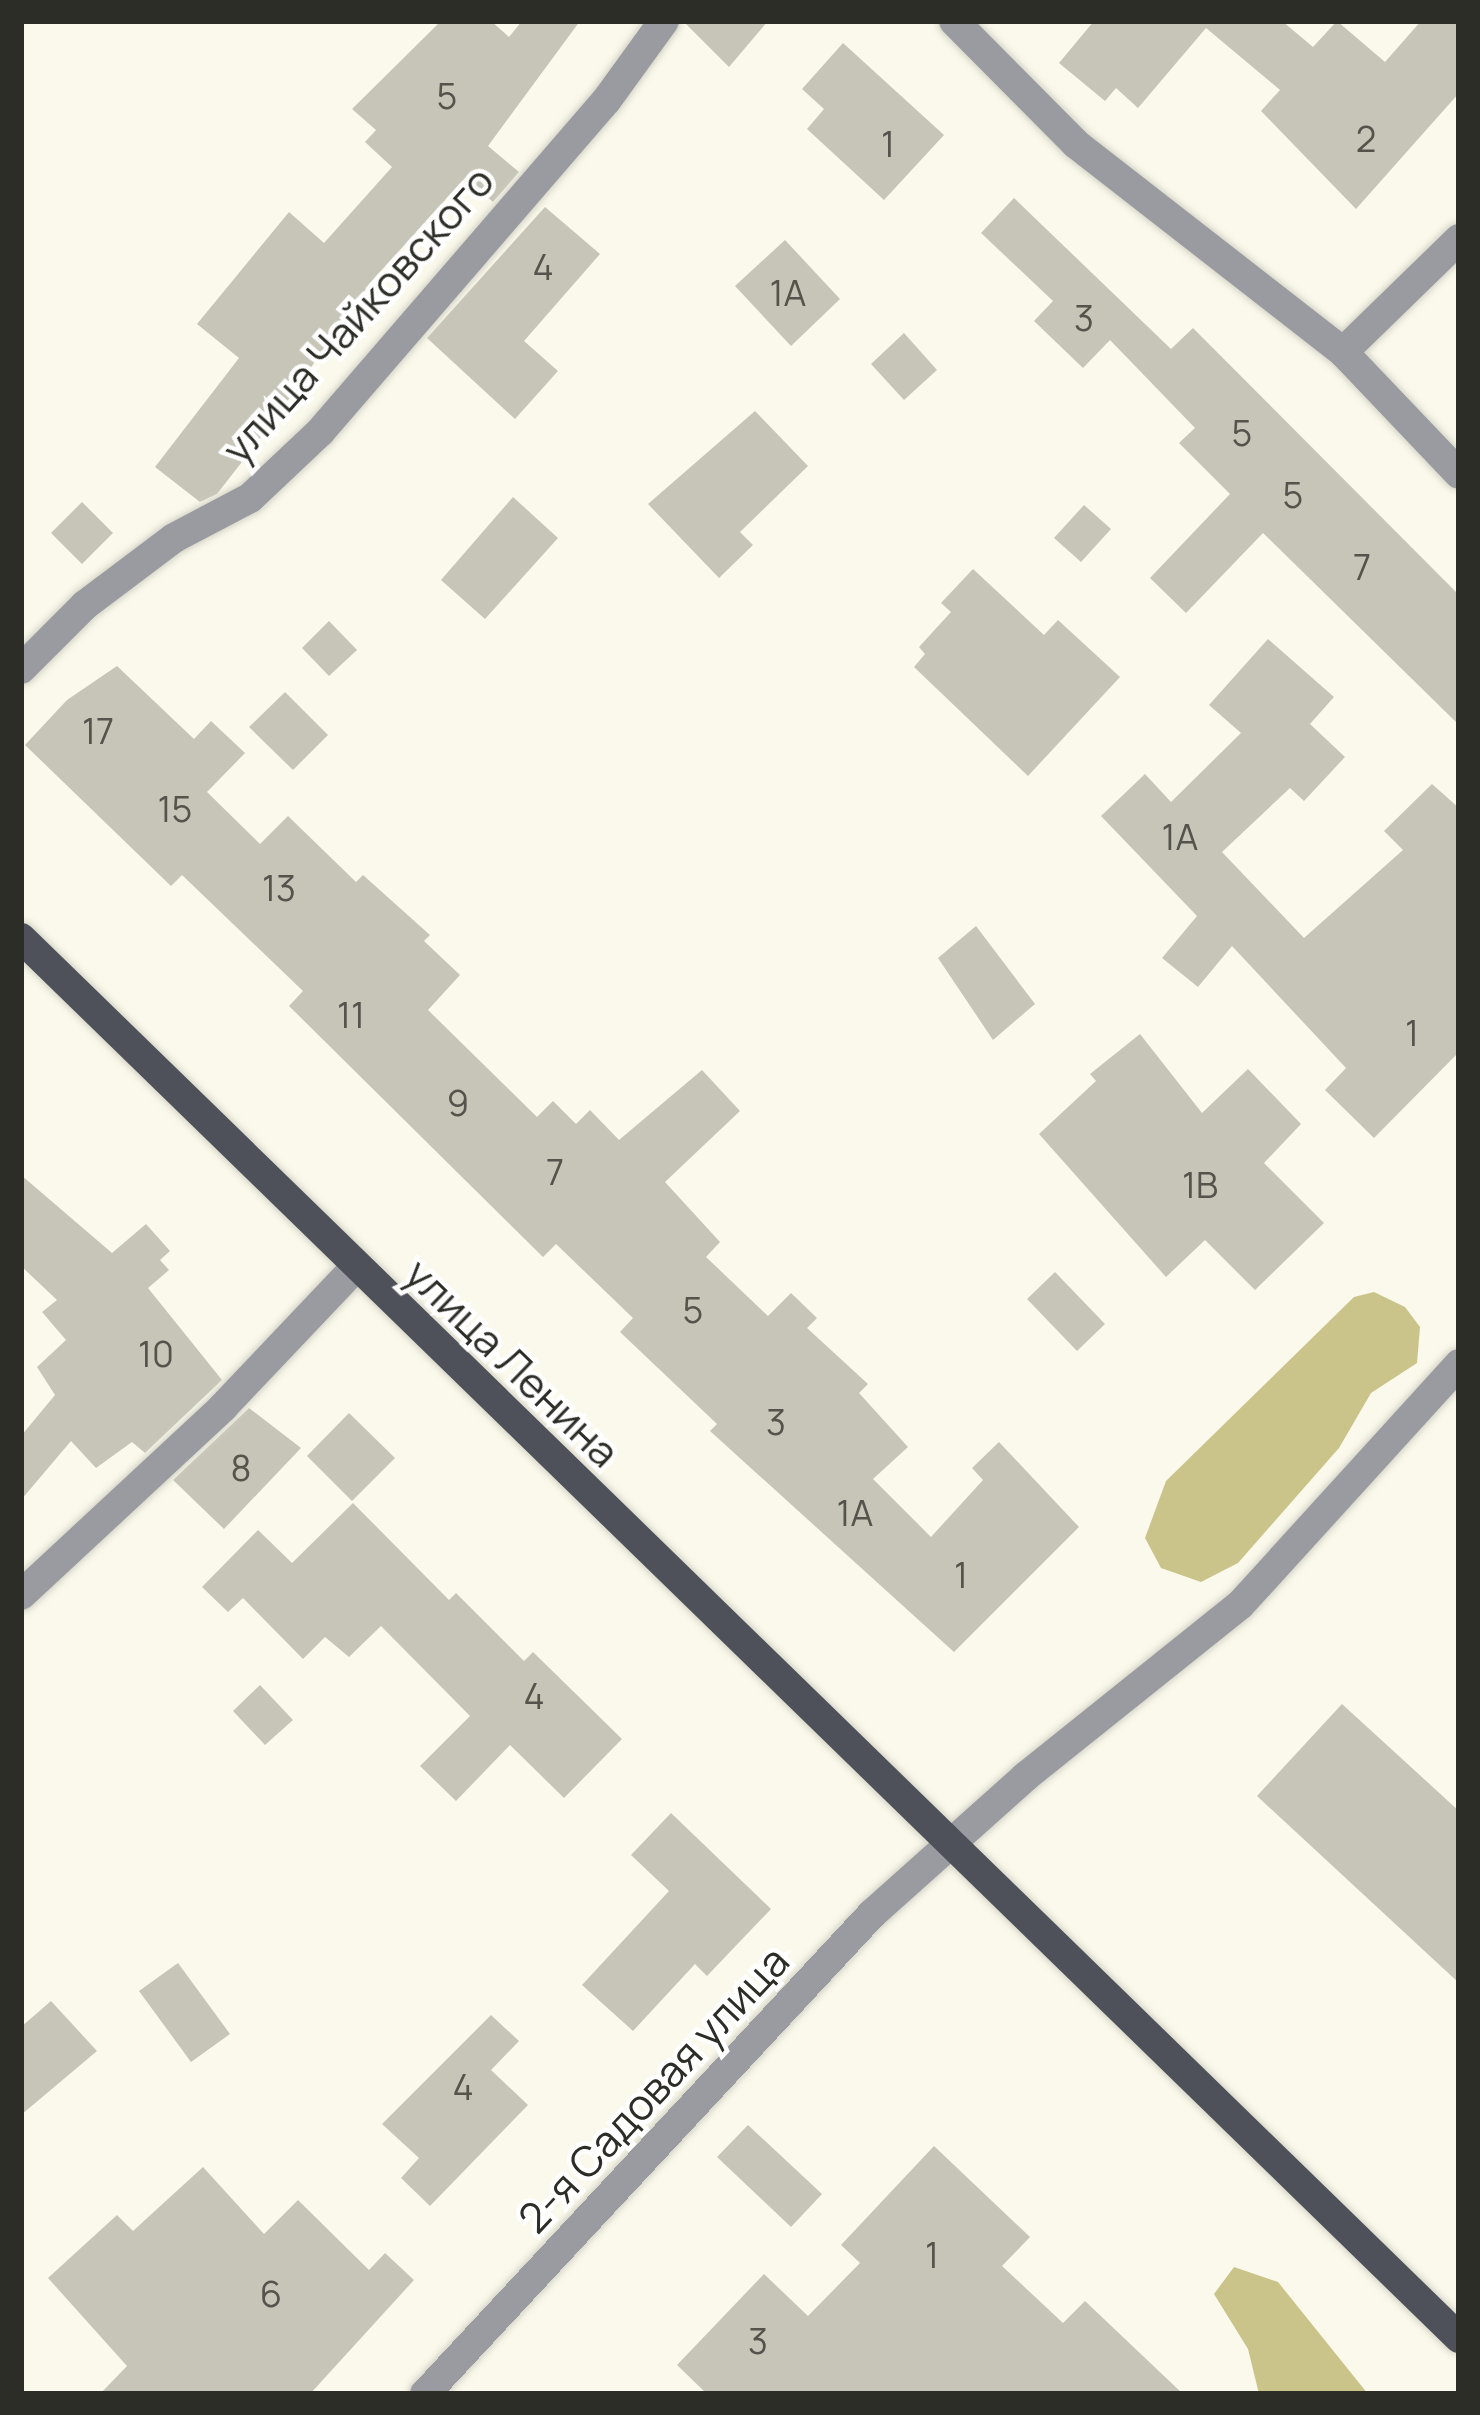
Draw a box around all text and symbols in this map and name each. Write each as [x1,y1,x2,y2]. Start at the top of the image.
house number: 5 [437,74,457,118]
house number: 2 [1356,117,1376,161]
house number: 1 [881,122,895,166]
street label: улица Чайковского [211,155,503,473]
house number: 4 [532,245,554,289]
house number: 1А [770,271,806,315]
house number: 3 [1074,296,1094,340]
house number: 5 [1232,411,1252,455]
house number: 5 [1283,473,1303,517]
house number: 7 [1353,545,1371,589]
house number: 17 [82,709,114,753]
house number: 15 [158,787,192,831]
house number: 1А [1162,815,1198,859]
house number: 13 [262,866,296,910]
house number: 11 [337,993,365,1037]
house number: 1 [1405,1011,1419,1055]
house number: 9 [447,1081,469,1125]
house number: 7 [546,1150,564,1194]
house number: 1В [1182,1163,1218,1207]
street label: улица Ленина [396,1247,630,1477]
house number: 5 [683,1288,703,1332]
house number: 10 [138,1332,174,1376]
house number: 3 [766,1400,786,1444]
house number: 8 [231,1446,251,1490]
house number: 1А [837,1491,873,1535]
house number: 1 [954,1553,968,1597]
house number: 4 [523,1674,545,1718]
street label: 2-я Садовая улица [508,1936,798,2242]
house number: 4 [452,2065,474,2109]
house number: 1 [925,2233,939,2277]
house number: 6 [260,2272,282,2316]
house number: 3 [748,2319,768,2363]

